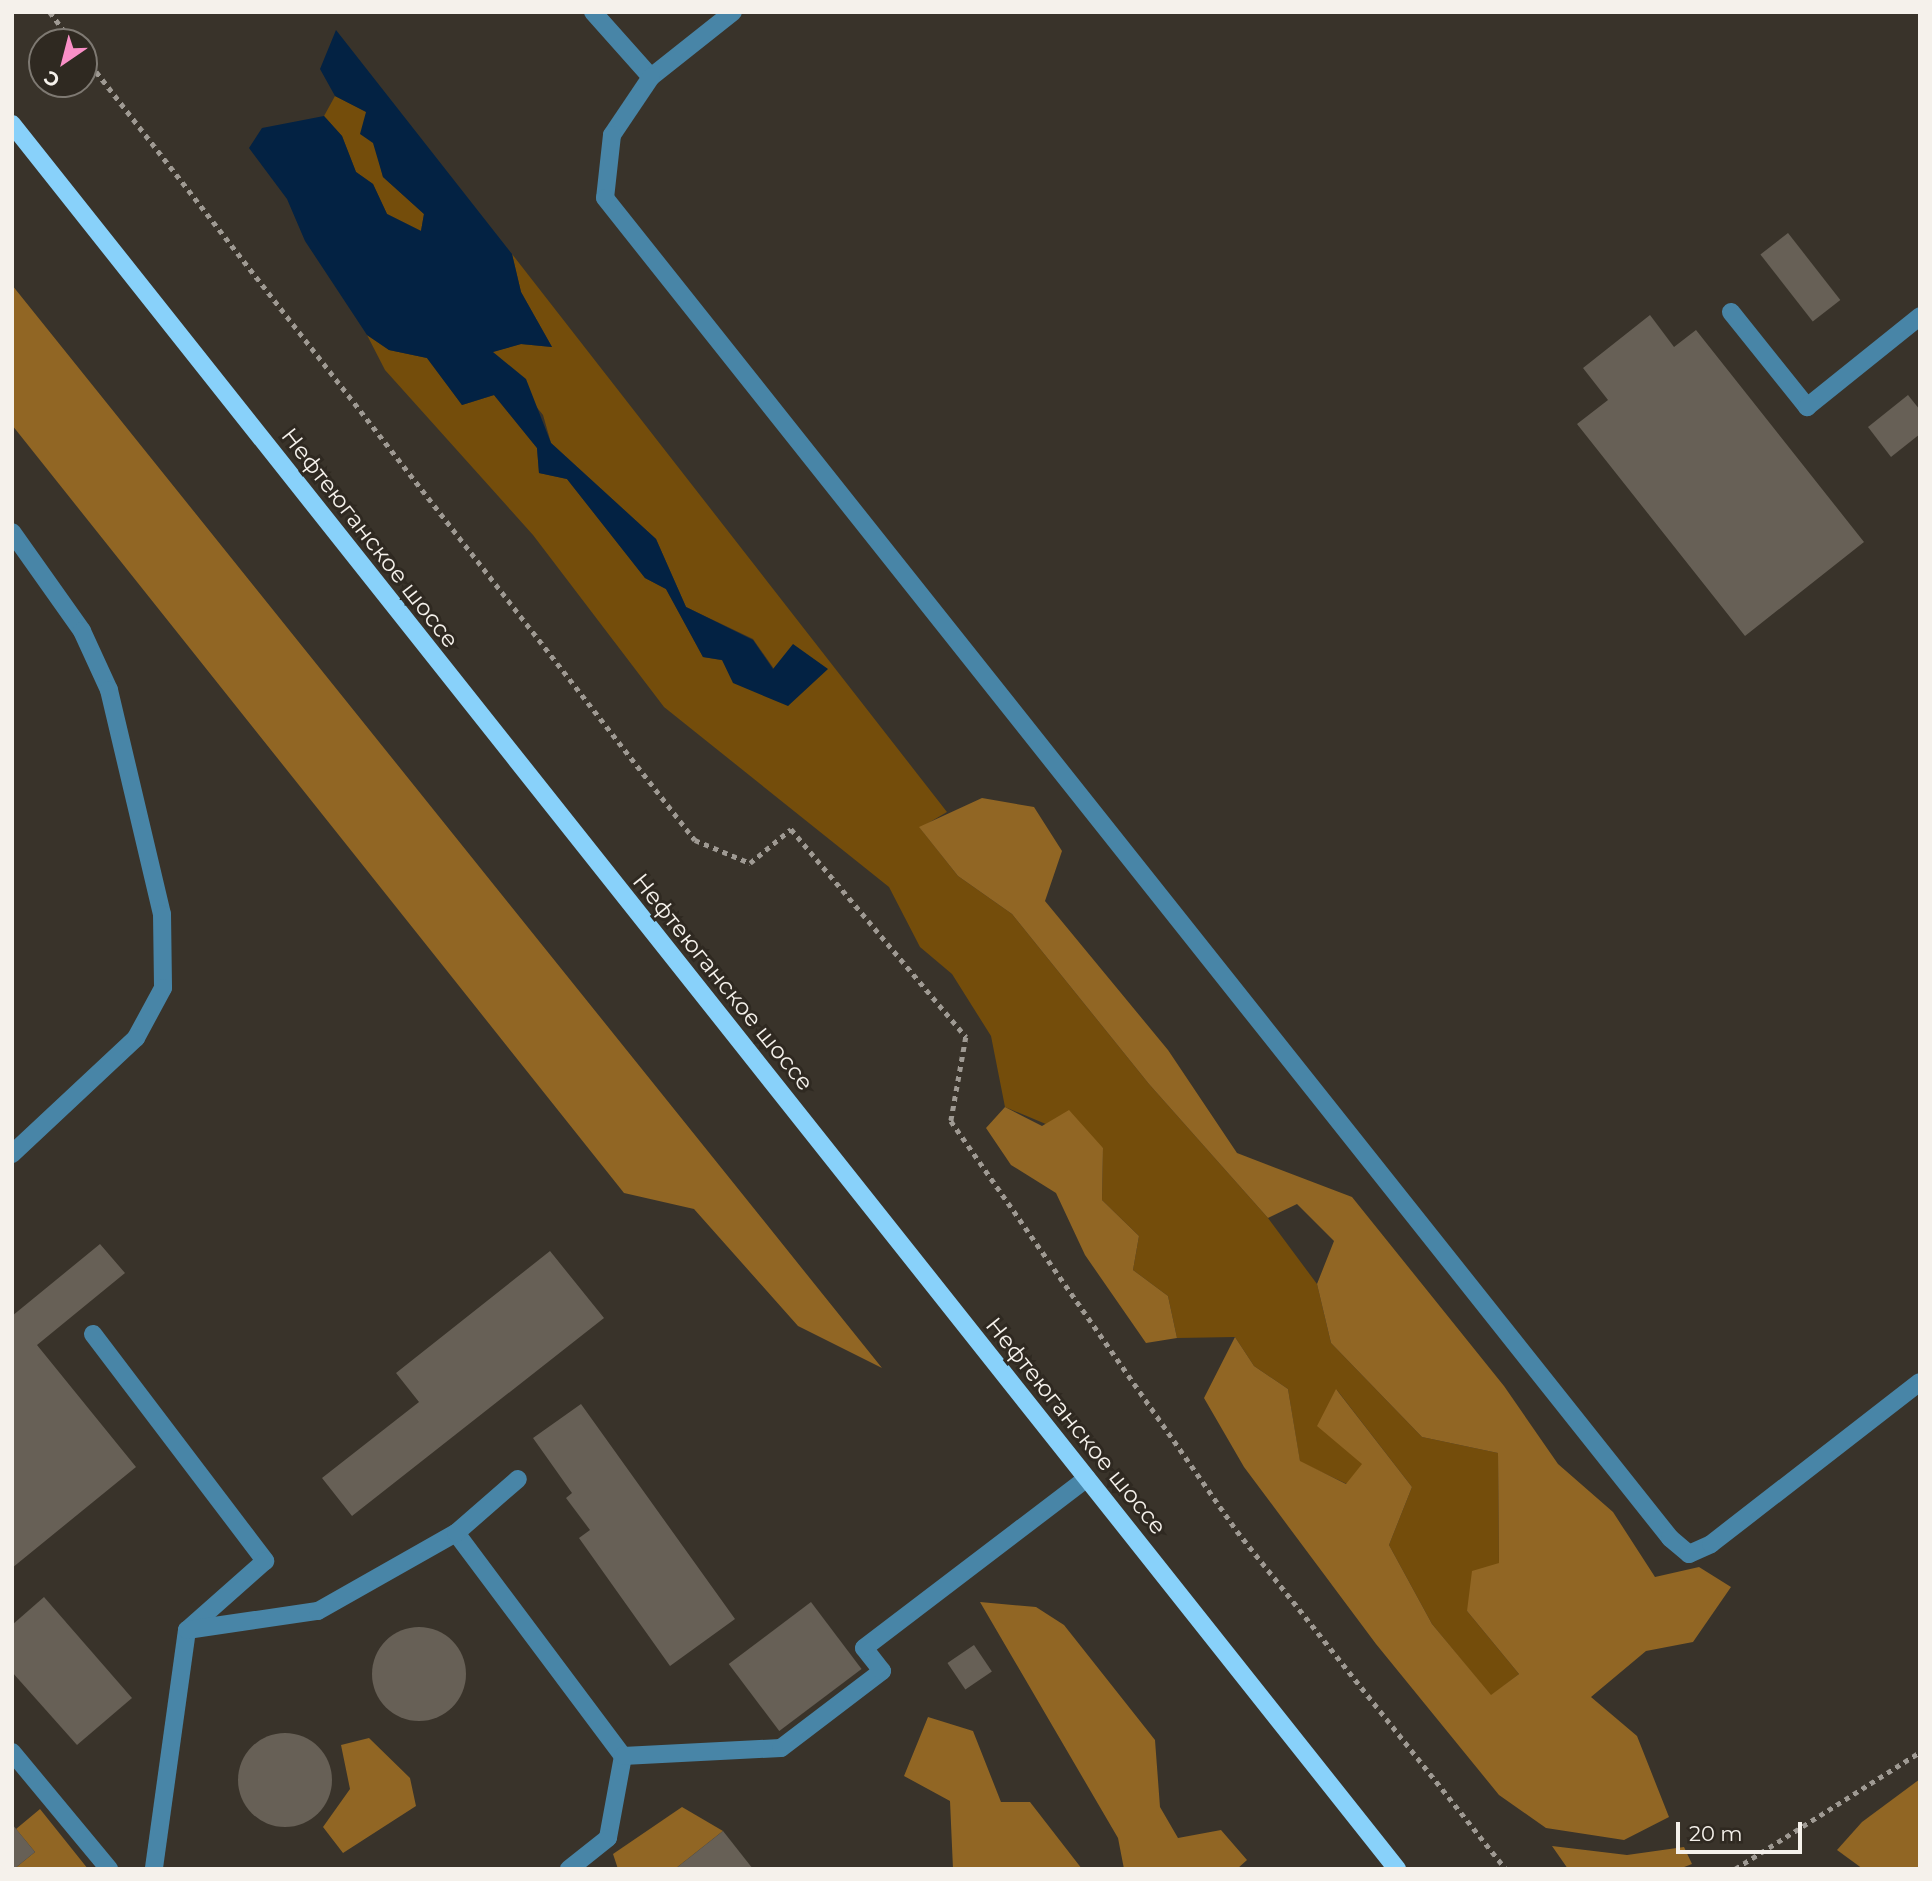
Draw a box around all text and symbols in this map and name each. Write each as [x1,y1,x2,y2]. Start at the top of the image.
north arrow [28,28,98,98]
text: С [40,66,64,92]
street label: Нефтеюганское шоссе [276,423,464,653]
street label: Нефтеюганское шоссе [627,868,819,1096]
street label: Нефтеюганское шоссе [980,1312,1172,1540]
scale bar [1680,1808,1806,1852]
text: 20 m [1689,1821,1743,1846]

